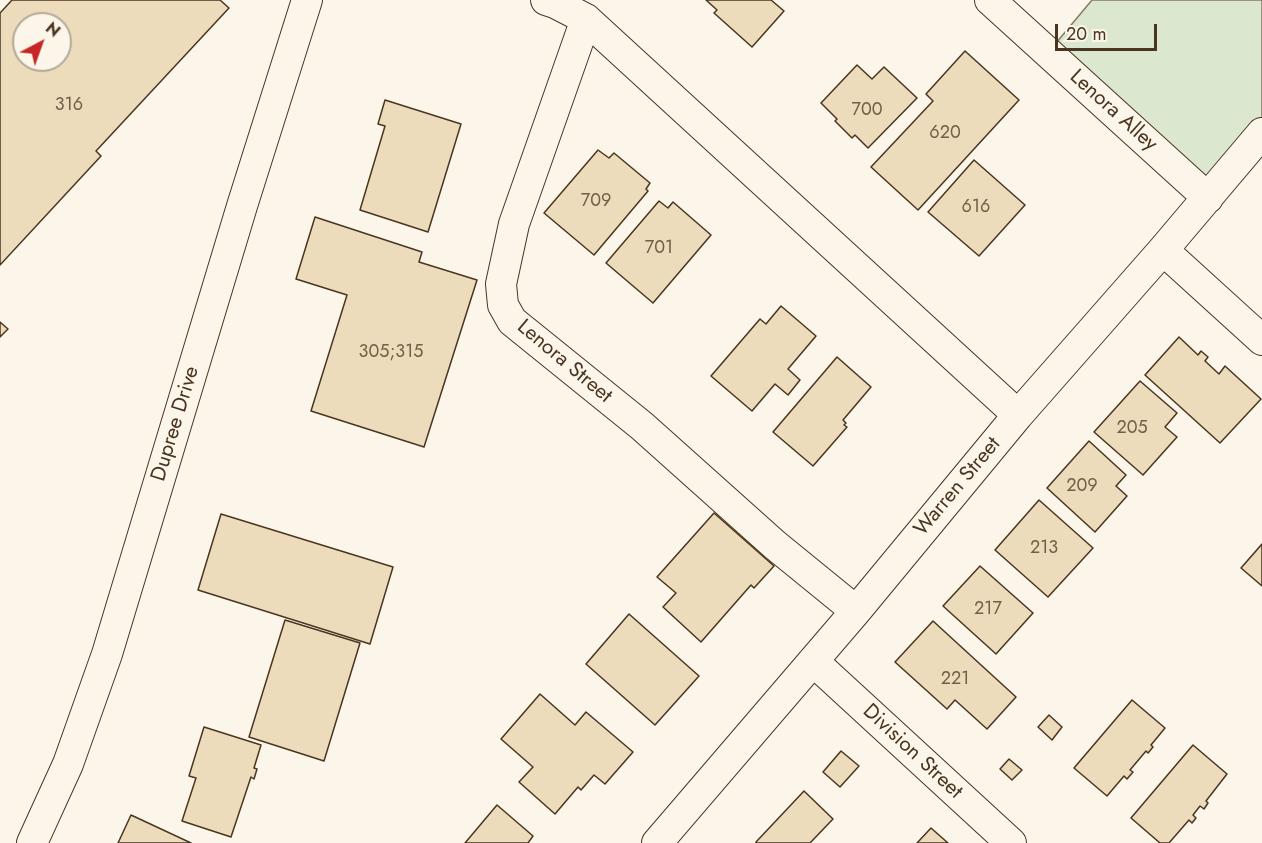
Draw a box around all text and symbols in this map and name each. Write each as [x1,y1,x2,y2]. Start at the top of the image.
north arrow [12,12,72,72]
scale bar [1058,12,1160,50]
text: N [40,17,65,42]
text: 20 m [1066,21,1106,47]
street label: Lenora Alley [1064,65,1162,157]
house number: 316 [55,95,83,117]
house number: 700 [851,100,883,122]
house number: 620 [929,123,961,145]
house number: 709 [581,191,611,213]
house number: 616 [962,197,990,219]
house number: 701 [645,238,673,260]
street label: Lenora Street [511,315,617,409]
house number: 305;315 [359,342,423,364]
street label: Dupree Drive [147,364,205,484]
house number: 205 [1116,418,1148,440]
street label: Warren Street [909,433,1007,541]
house number: 209 [1066,476,1098,498]
house number: 213 [1030,538,1058,560]
house number: 217 [974,599,1002,621]
house number: 221 [941,669,969,691]
street label: Division Street [857,699,967,805]

